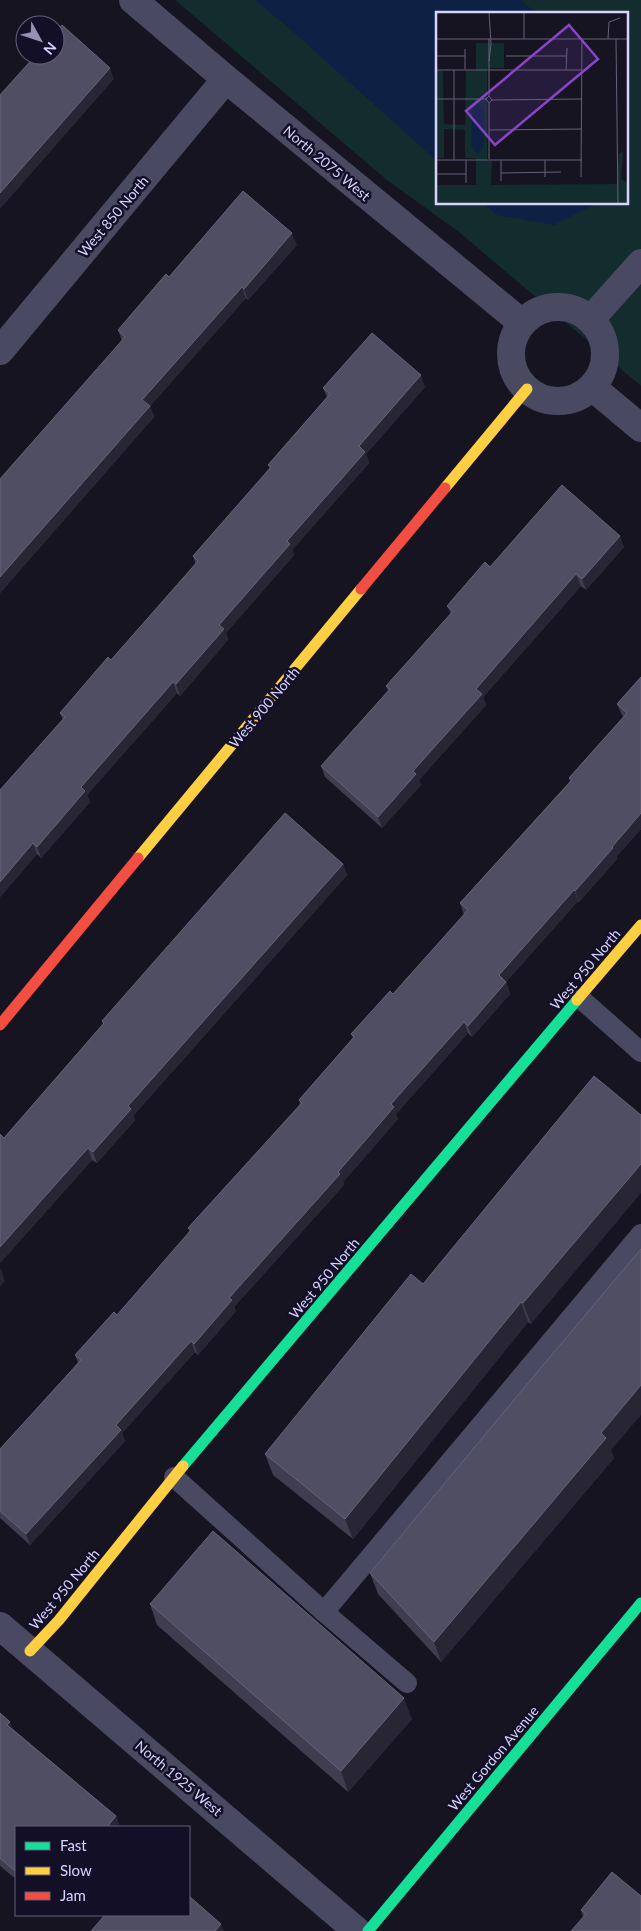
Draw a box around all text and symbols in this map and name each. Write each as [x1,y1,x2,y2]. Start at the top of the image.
inset map [436,12,628,205]
north arrow [15,15,65,65]
text: N [40,39,60,58]
street label: North 2075 West [280,122,374,204]
street label: West 850 North [74,172,152,260]
street label: West 900 North [225,663,303,751]
street label: West 950 North [546,925,624,1013]
street label: West 950 North [285,1234,363,1322]
street label: West 950 North [25,1545,103,1633]
street label: West Gordon Avenue [444,1702,542,1814]
street label: North 1925 West [132,1737,226,1819]
legend [15,1826,190,1916]
text: Fast [60,1836,87,1854]
text: Slow [60,1861,92,1879]
text: Jam [60,1886,86,1904]

